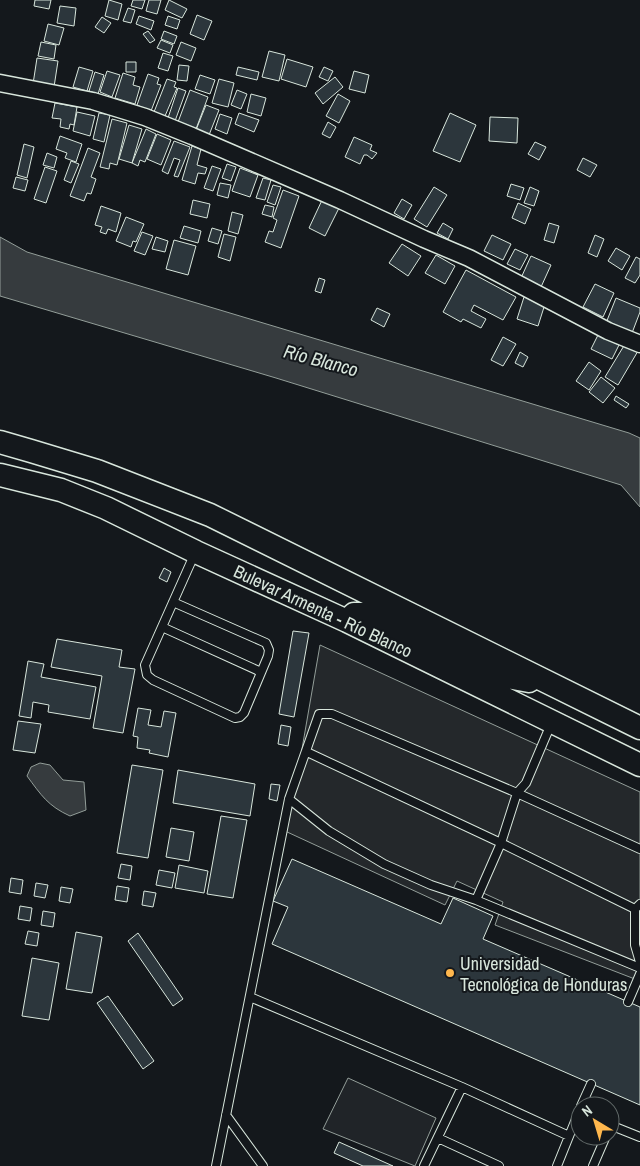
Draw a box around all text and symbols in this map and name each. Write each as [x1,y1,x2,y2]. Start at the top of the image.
water label: Río Blanco [281,338,361,383]
street label: Bulevar Armenta - Río Blanco [230,559,416,663]
place label: Universidad Tecnológica de Honduras [460,951,627,997]
marker: Universidad Tecnológica de Honduras [444,967,456,979]
north arrow [570,1096,620,1146]
text: N [578,1101,596,1120]

